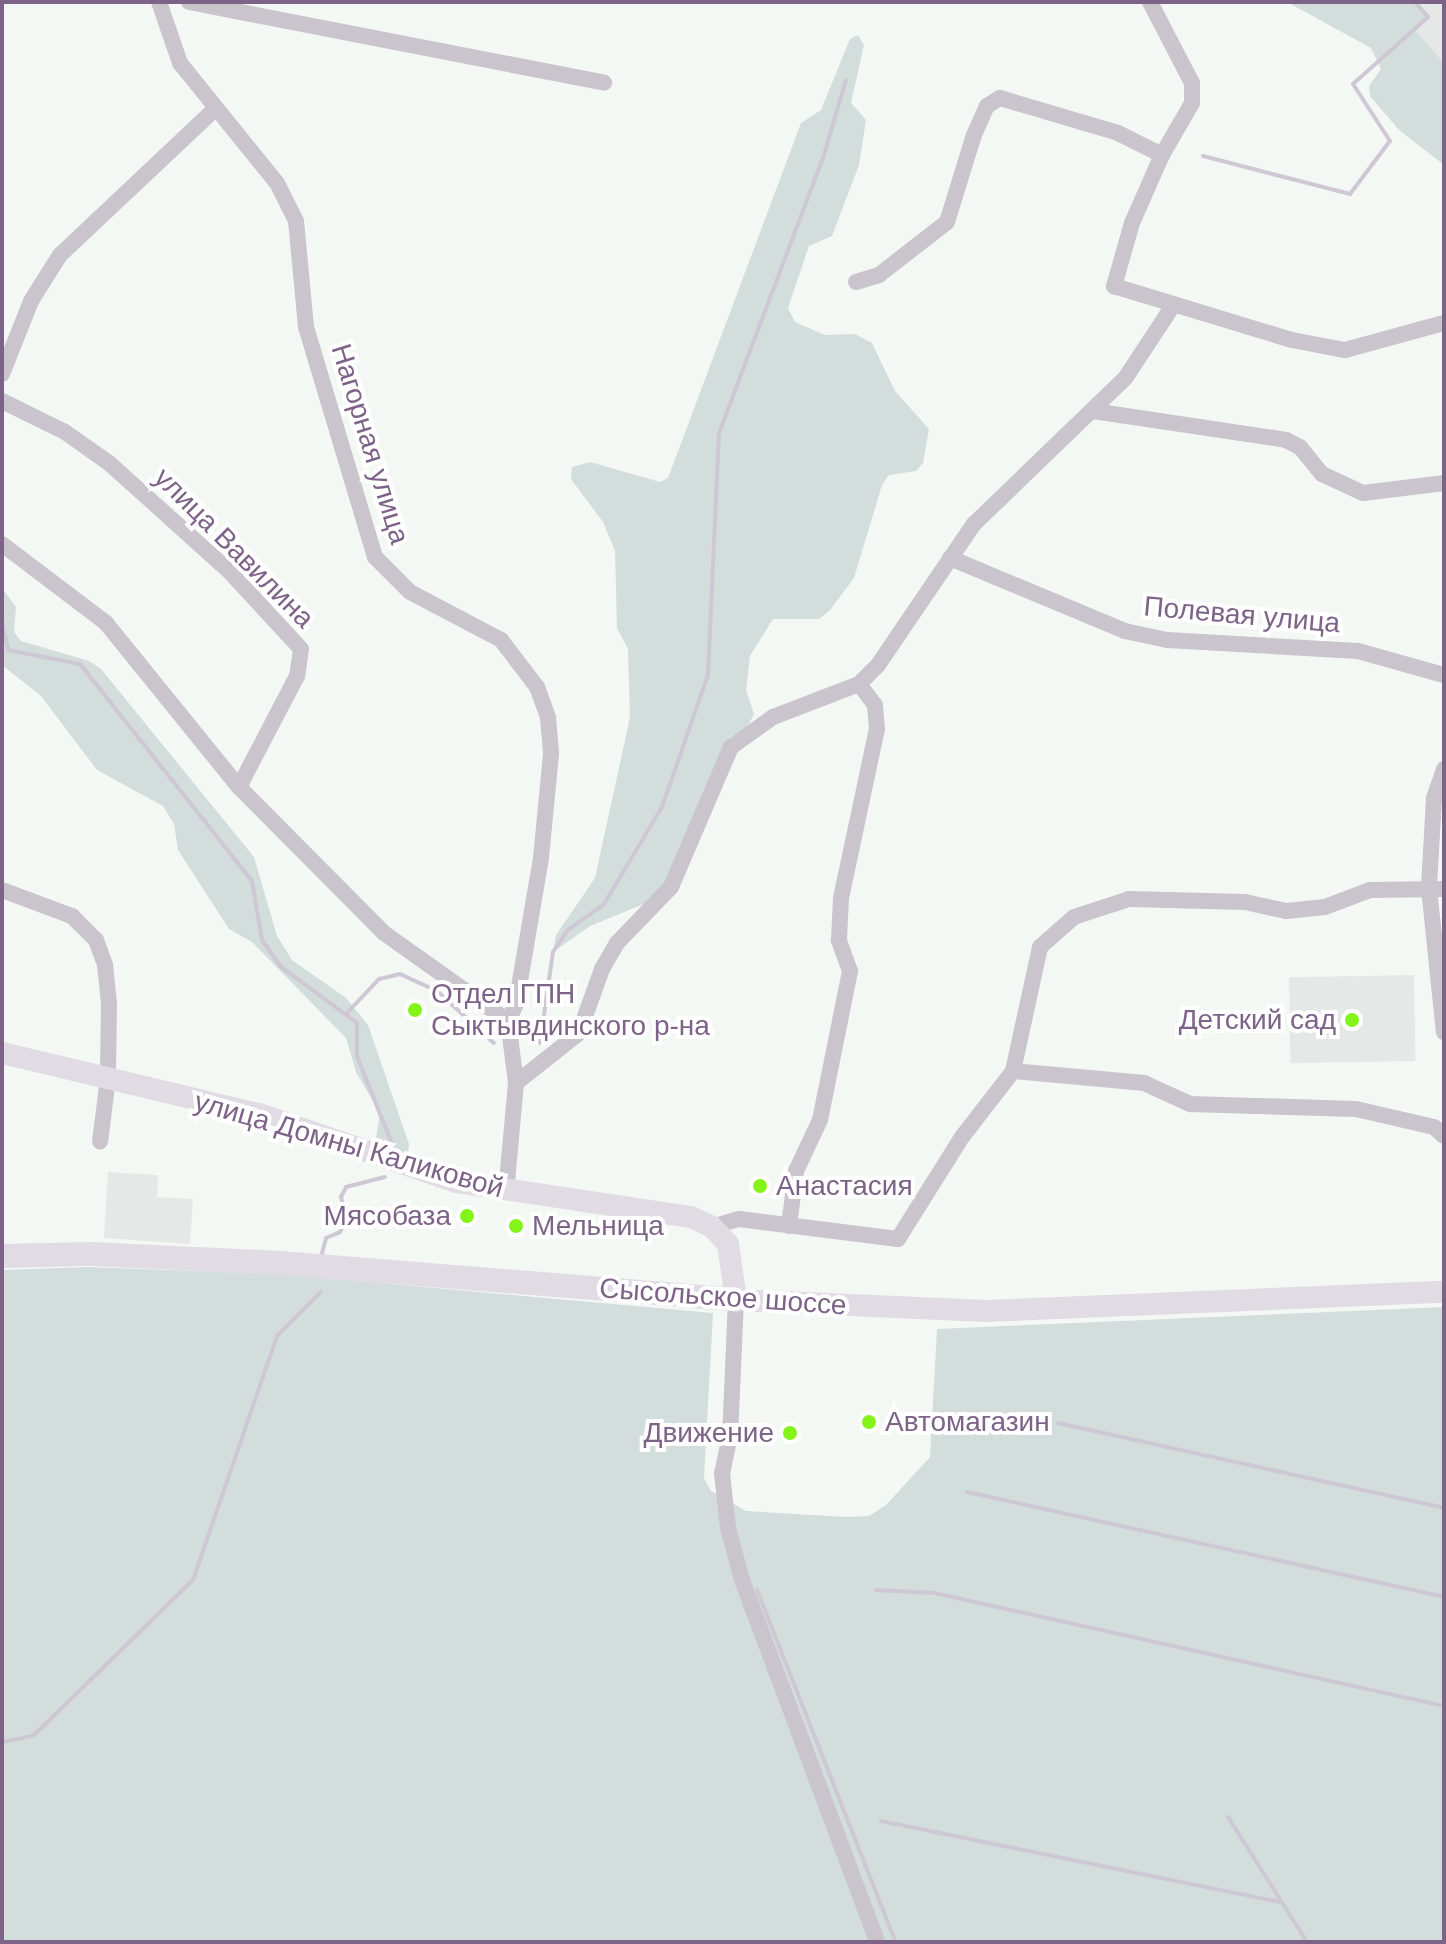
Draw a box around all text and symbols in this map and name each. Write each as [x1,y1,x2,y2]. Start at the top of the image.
street label: Нагорная улица [324,340,416,548]
street label: улица Вавилина [147,461,321,635]
street label: Полевая улица [1142,590,1342,640]
place label: Отдел ГПН Сыктывдинского р-на [431,977,710,1043]
marker: Отдел ГПН Сыктывдинского р-на [406,1001,424,1019]
place label: Детский сад [1179,1003,1336,1037]
marker: Детский сад [1343,1011,1361,1029]
street label: улица Домны Каликовой [191,1085,507,1205]
place label: Анастасия [776,1169,913,1203]
marker: Анастасия [751,1177,769,1195]
place label: Мясобаза [324,1199,451,1233]
marker: Мясобаза [458,1207,476,1225]
place label: Мельница [532,1209,664,1243]
marker: Мельница [507,1217,525,1235]
street label: Сысольское шоссе [598,1272,848,1322]
place label: Автомагазин [885,1405,1050,1439]
marker: Автомагазин [860,1413,878,1431]
place label: Движение [644,1416,774,1450]
marker: Движение [781,1424,799,1442]

